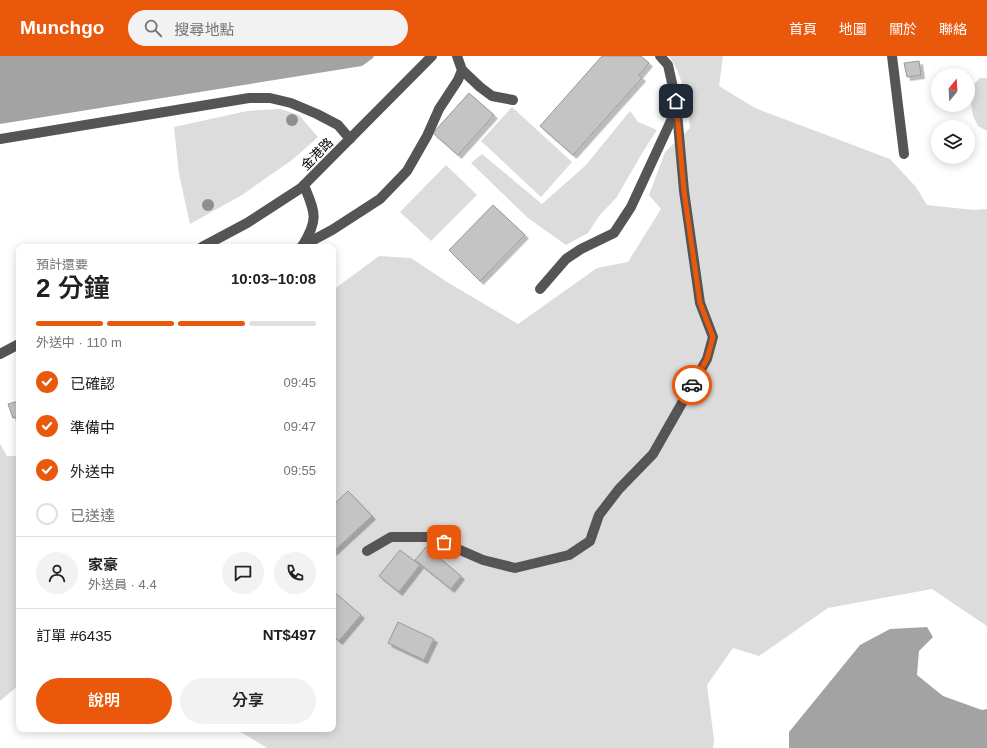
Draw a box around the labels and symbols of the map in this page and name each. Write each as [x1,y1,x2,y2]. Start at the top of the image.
north arrow [931,68,975,112]
pin [659,84,693,118]
street label: 金港路 [298,135,336,173]
courier [672,365,712,405]
pin [427,525,461,559]

